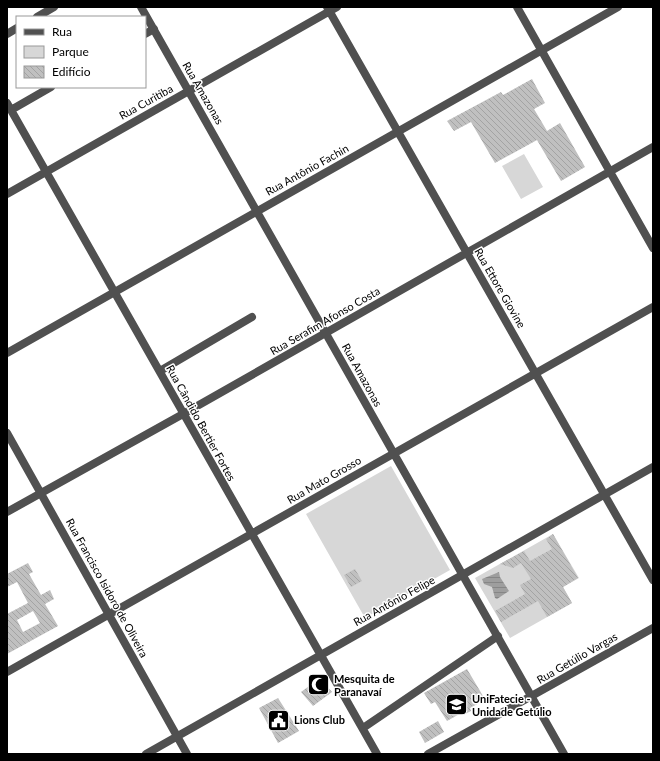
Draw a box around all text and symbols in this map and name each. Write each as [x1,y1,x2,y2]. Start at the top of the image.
legend [16,16,146,88]
text: Rua [52,24,72,39]
text: Parque [52,44,89,59]
street label: Rua Amazonas [180,59,227,127]
text: Edifício [52,64,91,79]
street label: Rua Curitiba [117,81,175,122]
street label: Rua Antônio Fachin [263,141,351,198]
street label: Rua Ettore Giovine [472,245,529,330]
street label: Rua Serafim Afonso Costa [268,284,382,357]
street label: Rua Amazonas [340,341,385,409]
street label: Rua Cândido Bertier Fortes [164,363,239,483]
street label: Rua Mato Grosso [284,453,363,506]
street label: Rua Francisco Isidoro de Oliveira [64,516,151,659]
street label: Rua Antônio Felipe [351,573,437,628]
street label: Rua Getúlio Vargas [534,629,619,686]
mosque icon: Mesquita de Paranavaí [305,672,331,698]
place label: Mesquita de Paranavaí [334,672,395,698]
school or university icon: UniFatecie - Unidade Getúlio [443,692,469,718]
place label: UniFatecie - Unidade Getúlio [472,692,551,718]
public building icon: Lions Club [265,707,291,733]
place label: Lions Club [294,713,345,726]

